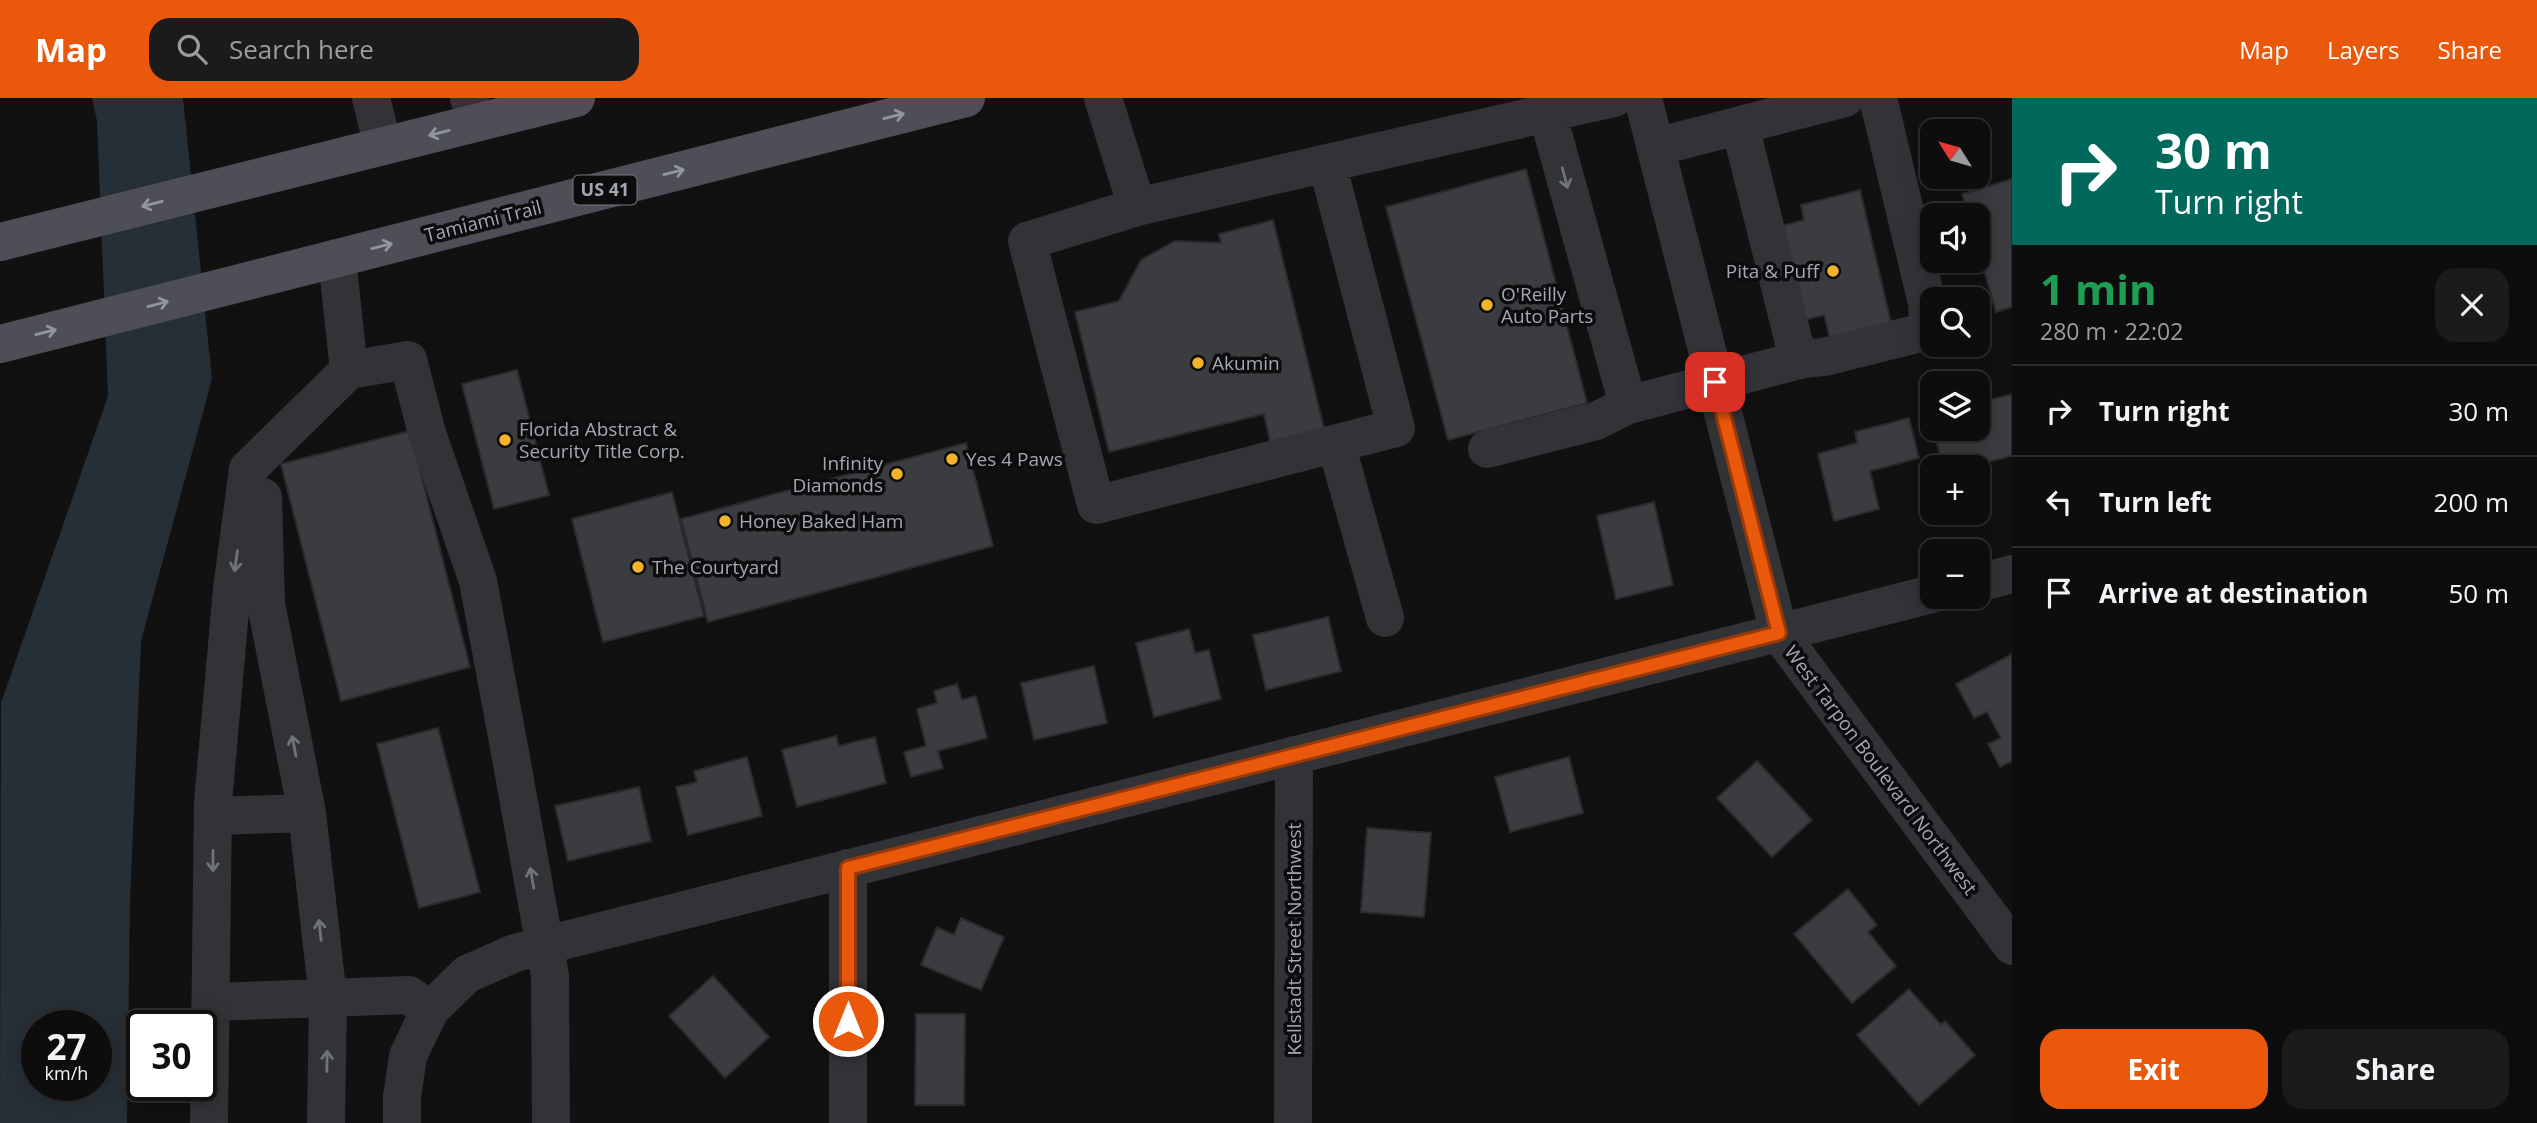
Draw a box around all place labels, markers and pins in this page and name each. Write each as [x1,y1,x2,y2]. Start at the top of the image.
place label: Pita & Puff [1726,258,1820,284]
marker: Pita & Puff [1825,263,1841,279]
place label: O'Reilly Auto Parts [1501,281,1593,329]
marker: O'Reilly Auto Parts [1479,297,1495,313]
place label: Akumin [1212,350,1280,376]
pin [1685,352,1745,412]
marker: Akumin [1190,355,1206,371]
place label: Florida Abstract & Security Title Corp. [519,416,685,464]
marker: Florida Abstract & Security Title Corp. [497,432,513,448]
place label: Yes 4 Paws [966,446,1063,472]
place label: Infinity Diamonds [793,450,883,498]
marker: Yes 4 Paws [944,451,960,467]
marker: Infinity Diamonds [889,466,905,482]
place label: Honey Baked Ham [739,508,903,534]
marker: Honey Baked Ham [717,513,733,529]
place label: The Courtyard [652,554,779,580]
marker: The Courtyard [630,559,646,575]

